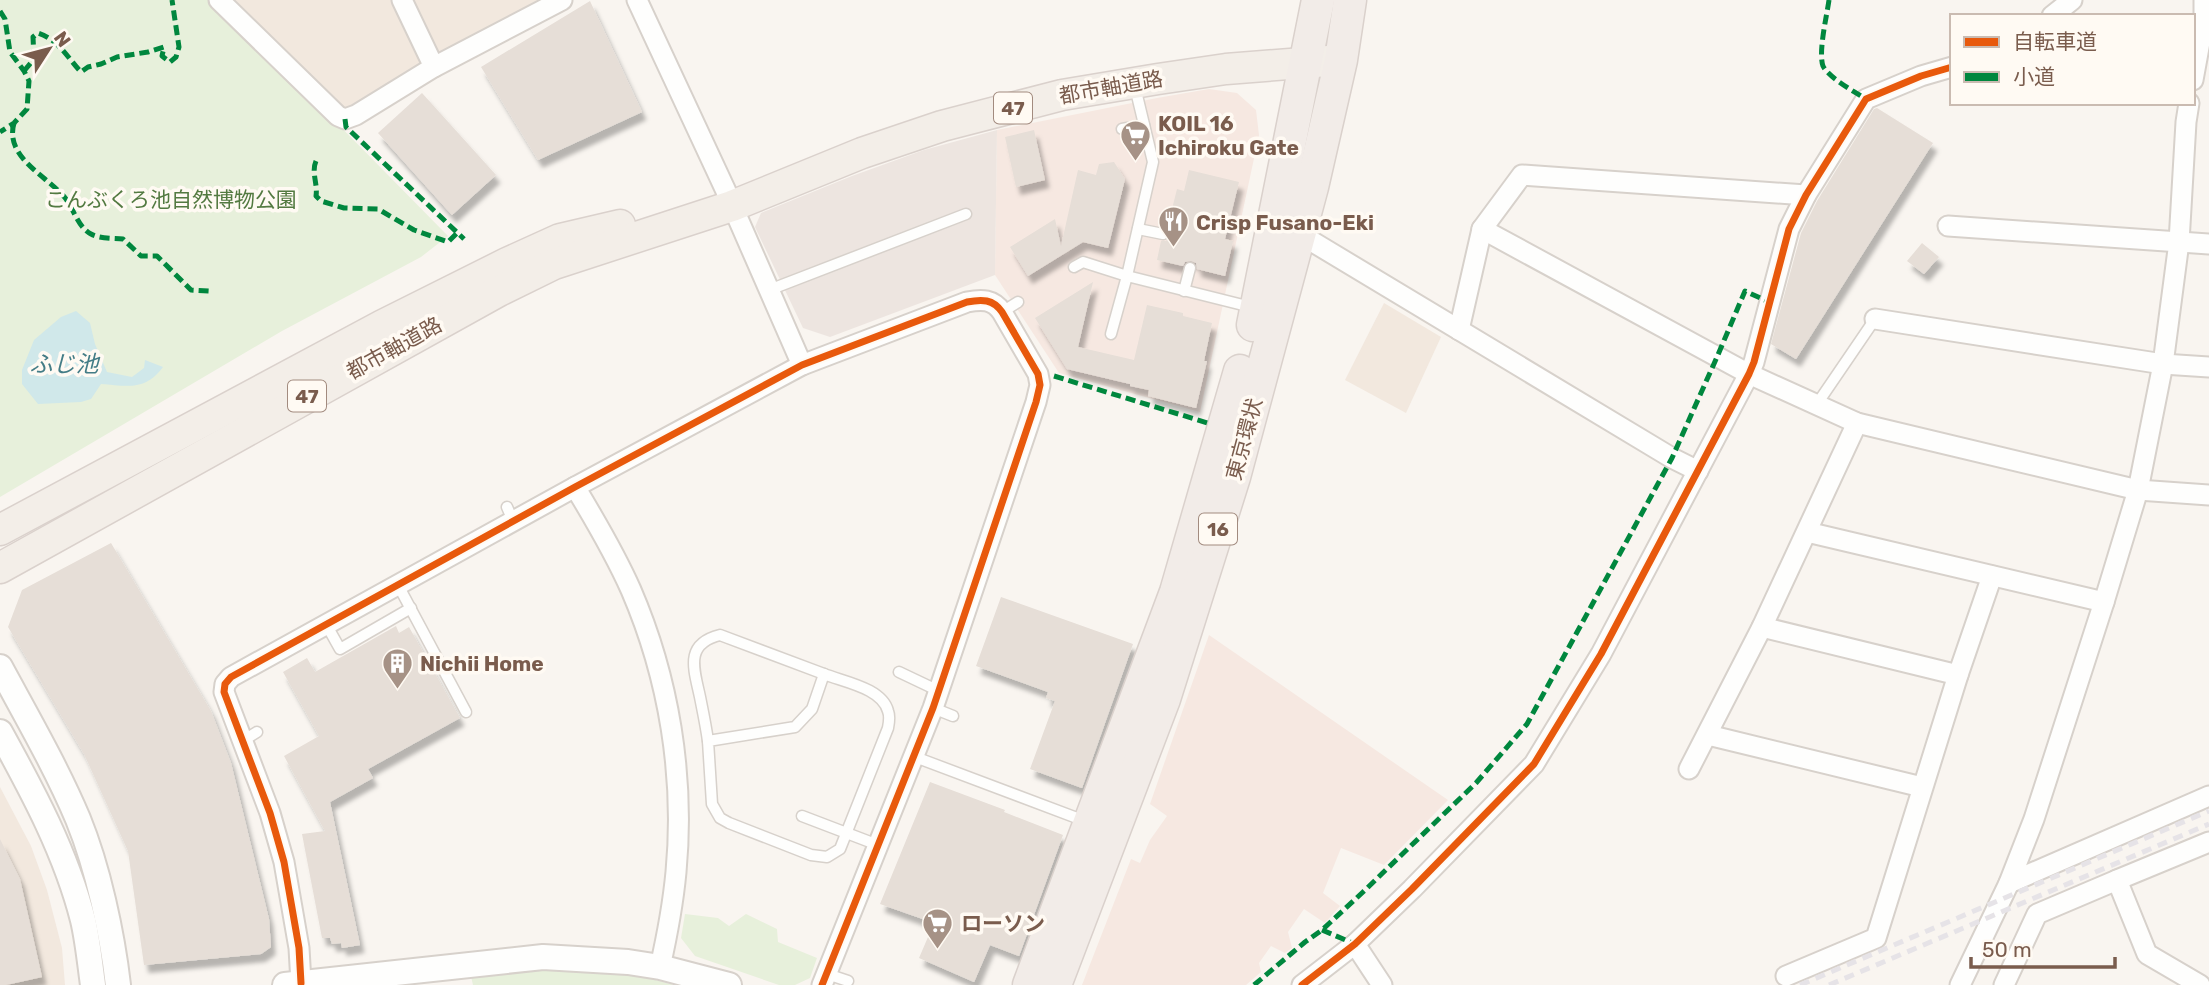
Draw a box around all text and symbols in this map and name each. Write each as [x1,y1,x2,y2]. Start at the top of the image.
north arrow [14,14,84,84]
legend [1950,14,2195,105]
text: N [49,27,76,52]
text: 自転車道 [2013,29,2097,54]
text: 小道 [2013,64,2055,89]
street label: 都市軸道路 [1057,66,1165,108]
road number: 47 [994,92,1032,124]
place label: KOIL 16 Ichiroku Gate [1158,111,1299,160]
supermarket icon: KOIL 16 Ichiroku Gate [1118,118,1152,162]
park label: こんぶくろ池自然博物公園 [45,187,297,212]
restaurant icon: Crisp Fusano-Eki [1156,205,1190,249]
place label: Crisp Fusano-Eki [1196,210,1374,235]
street label: 都市軸道路 [342,312,446,384]
water label: ふじ池 [30,350,101,378]
road number: 47 [288,380,326,412]
street label: 東京環状 [1221,395,1267,483]
road number: 16 [1199,514,1237,544]
building icon: Nichii Home [380,646,414,690]
place label: Nichii Home [420,651,544,676]
supermarket icon: ローソン [921,906,955,950]
place label: ローソン [961,911,1045,936]
scale bar [1971,926,2114,970]
text: 50 m [1982,937,2032,962]

